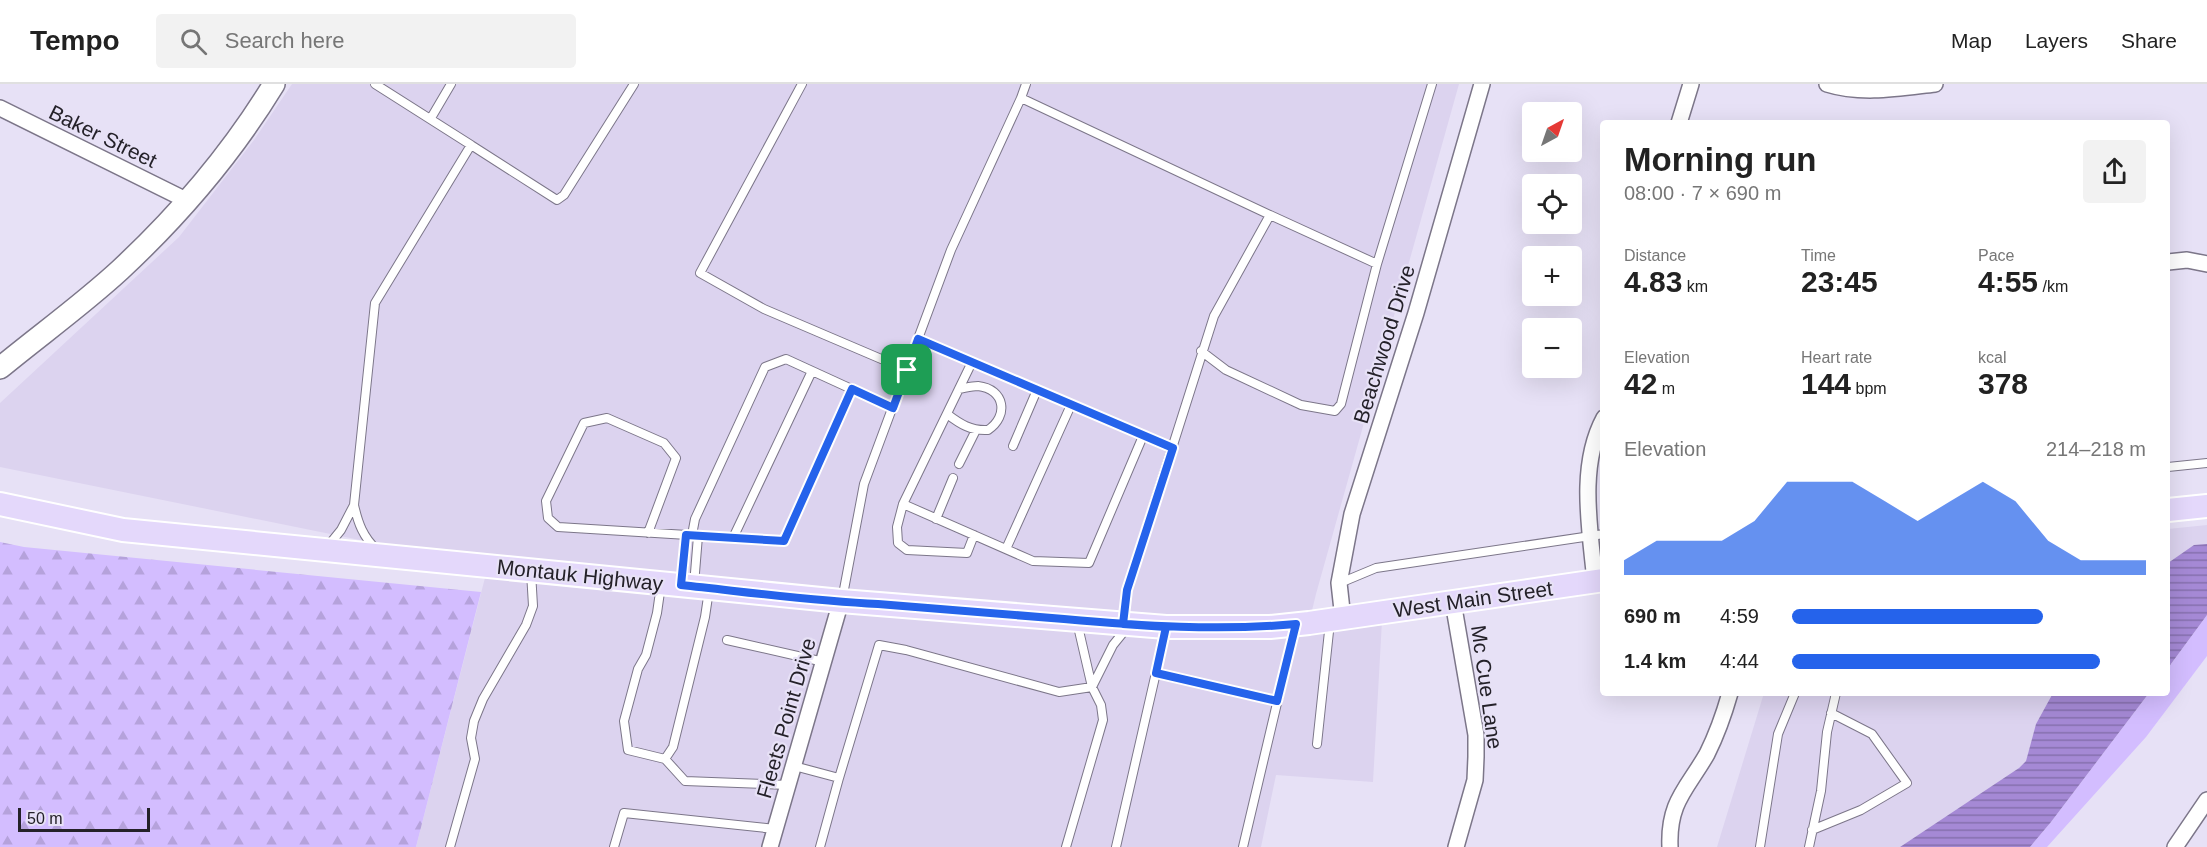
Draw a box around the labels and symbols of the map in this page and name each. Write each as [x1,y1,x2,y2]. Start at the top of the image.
street label: Baker Street [45,100,161,172]
north arrow [1522,102,1582,162]
street label: Beachwood Drive [1349,262,1419,426]
pin [881,344,932,395]
street label: Montauk Highway [496,555,665,595]
street label: West Main Street [1392,576,1554,622]
street label: Mc Cue Lane [1467,624,1507,750]
street label: Fleets Point Drive [752,635,820,801]
scale bar [18,805,150,832]

